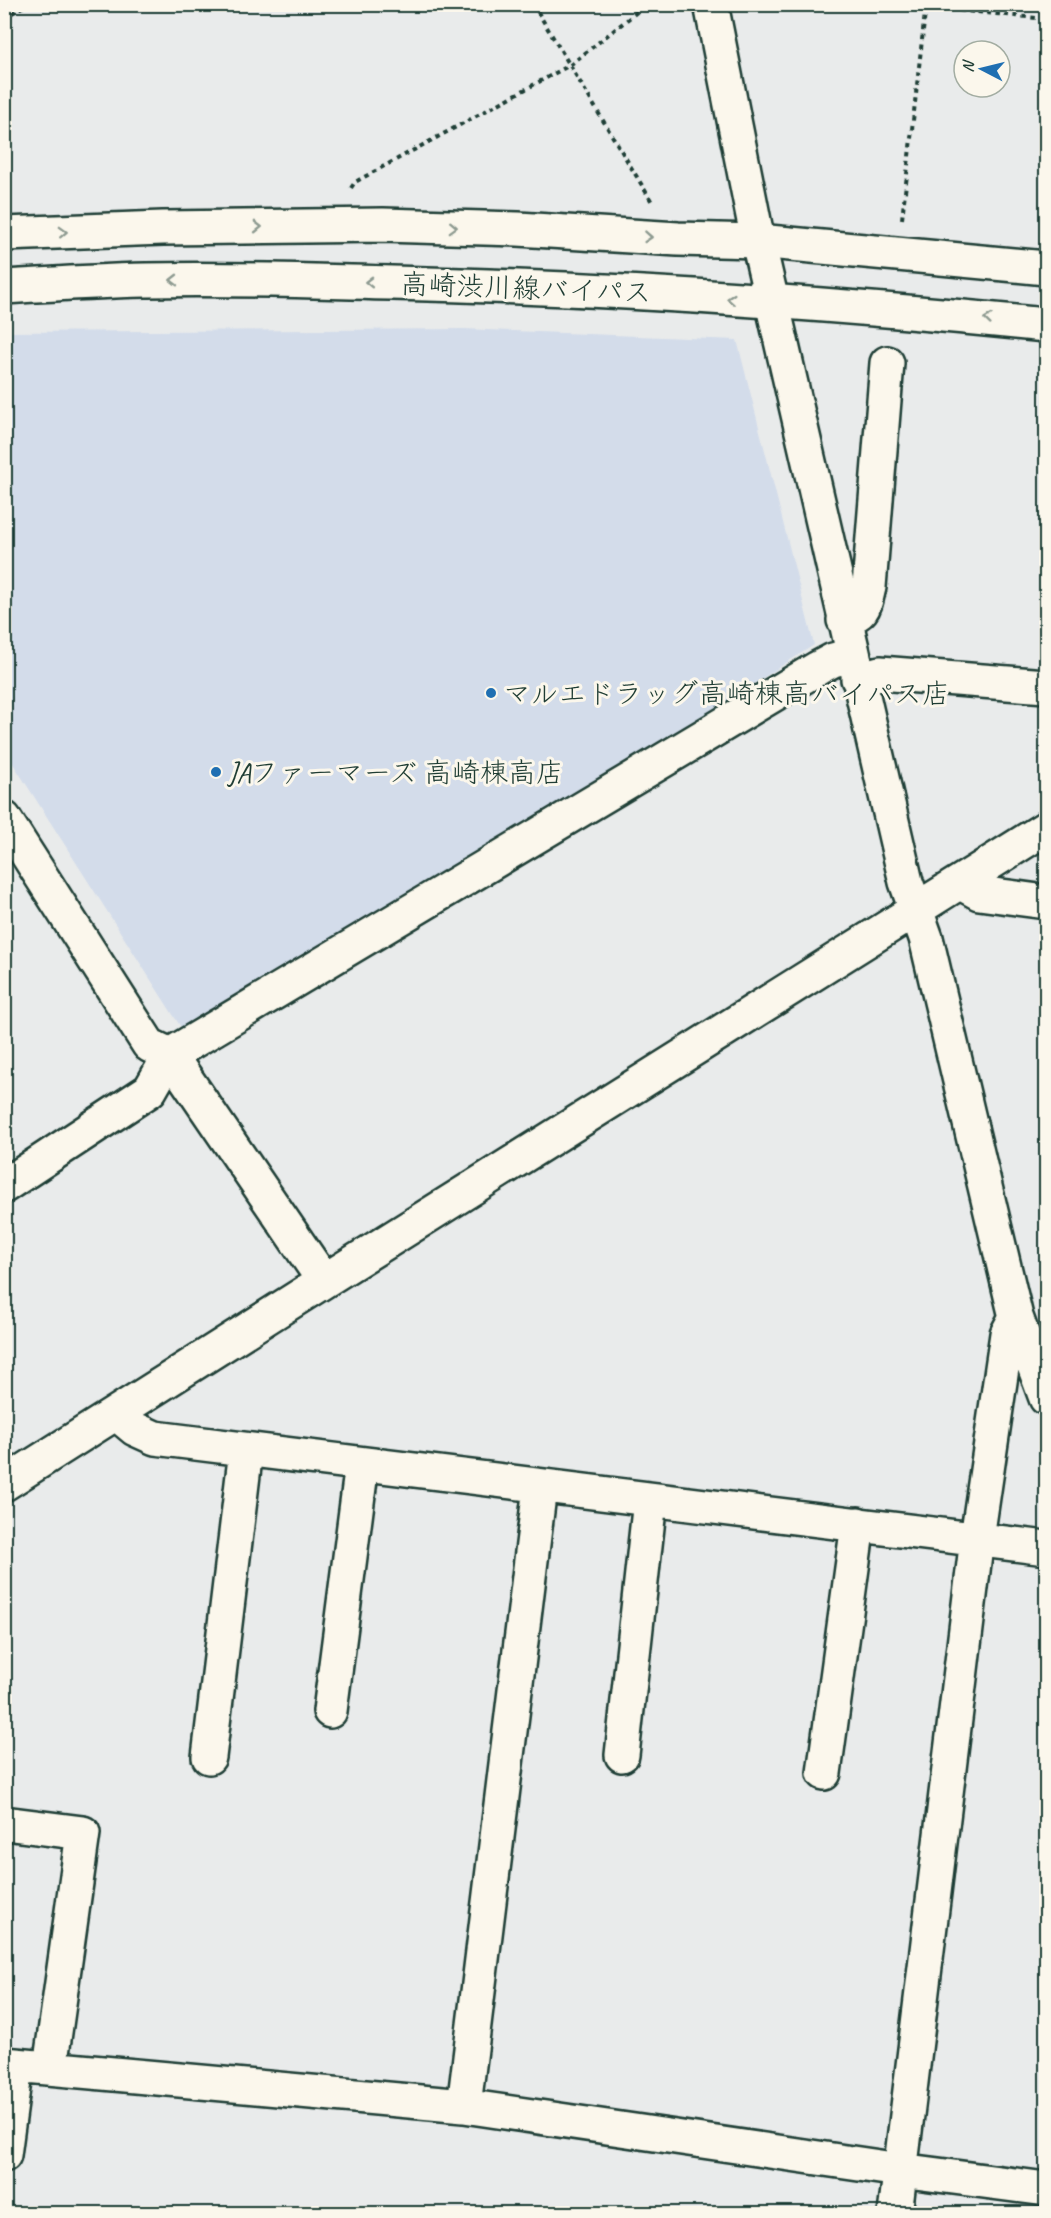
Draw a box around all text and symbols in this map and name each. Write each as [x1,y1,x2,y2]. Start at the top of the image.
north arrow [952,39,1012,99]
text: N [958,58,979,73]
one-way arrow [253,221,262,233]
one-way arrow [448,221,457,234]
one-way arrow [58,225,67,238]
one-way arrow [643,231,652,244]
street label: 高崎渋川線バイパス [400,266,652,310]
one-way arrow [169,273,178,286]
one-way arrow [364,276,373,288]
one-way arrow [727,292,736,305]
one-way arrow [984,313,993,326]
place label: マルエドラッグ高崎棟高バイパス店 [503,676,950,711]
marker: マルエドラッグ高崎棟高バイパス店 [484,686,498,700]
place label: JAファーマーズ 高崎棟高店 [226,755,564,790]
marker: JAファーマーズ 高崎棟高店 [209,765,223,779]

